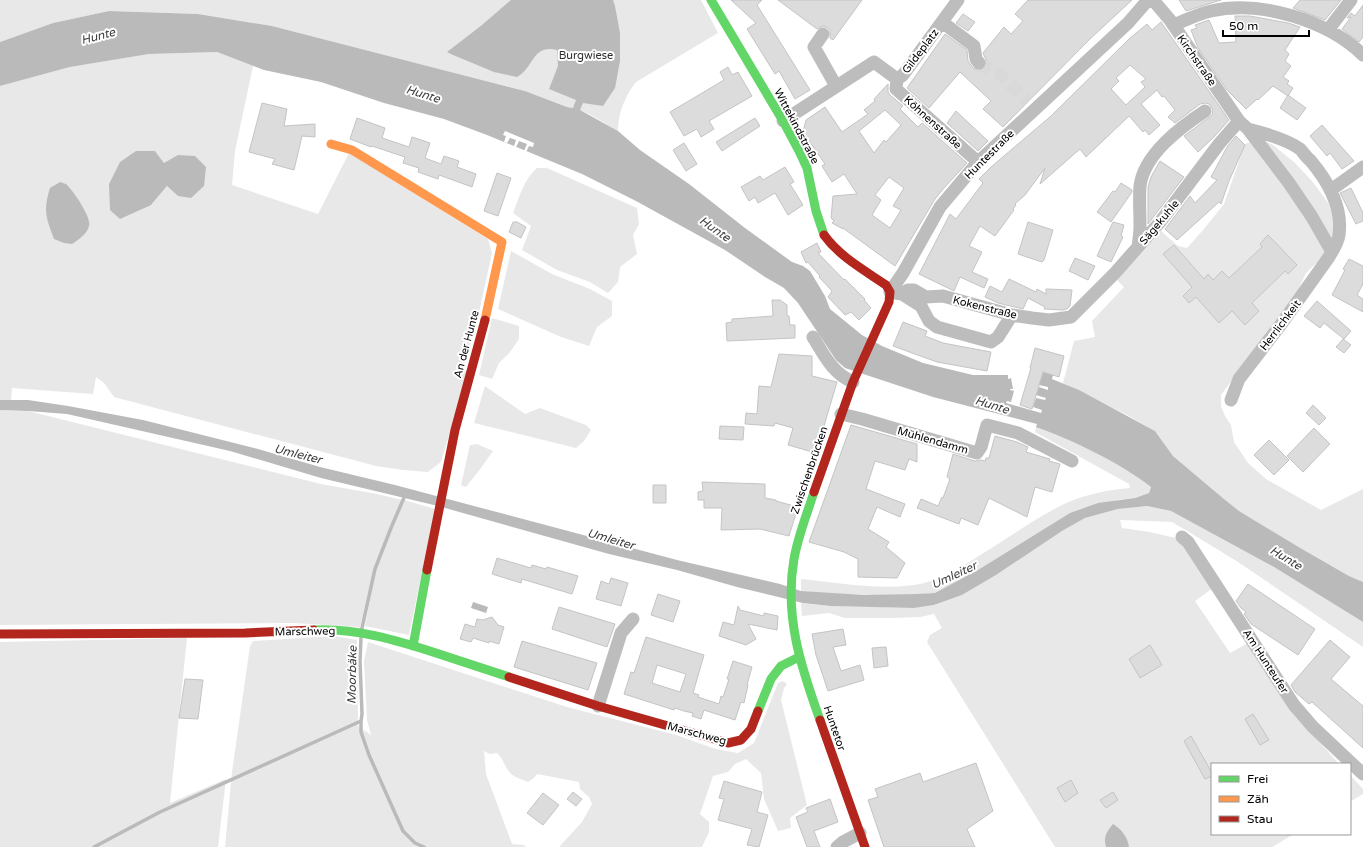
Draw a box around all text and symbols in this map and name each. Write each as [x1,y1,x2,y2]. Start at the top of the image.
scale bar [1223,12,1309,38]
text: 50 m [1229,19,1258,33]
water label: Hunte [79,24,118,47]
street label: Gildeplatz [899,26,942,76]
street label: Kirchstraße [1174,32,1219,88]
park label: Burgwiese [559,49,613,62]
water label: Hunte [404,82,443,106]
street label: Wittekindstraße [771,86,822,166]
street label: Köhnenstraße [901,93,964,152]
street label: Huntestraße [962,127,1017,182]
street label: Sägekuhle [1137,197,1182,247]
water label: Hunte [697,213,734,245]
street label: Kokenstraße [951,293,1018,322]
street label: Herrlichkeit [1257,297,1304,353]
street label: An der Hunte [451,309,482,379]
water label: Hunte [973,393,1012,417]
street label: Mühlendamm [896,424,970,457]
street label: Zwischenbrücken [788,425,831,516]
water label: Umleiter [273,441,325,467]
water label: Umleiter [586,526,638,553]
water label: Hunte [1268,543,1305,574]
water label: Umleiter [929,558,980,592]
street label: Marschweg [275,624,335,639]
street label: Am Hunteufer [1240,627,1292,696]
water label: Moorbäke [344,645,360,704]
street label: Huntetor [821,704,849,753]
street label: Marschweg [666,719,728,748]
legend [1211,763,1351,835]
text: Frei [1247,772,1268,786]
text: Zäh [1247,792,1269,806]
text: Stau [1247,812,1273,826]

